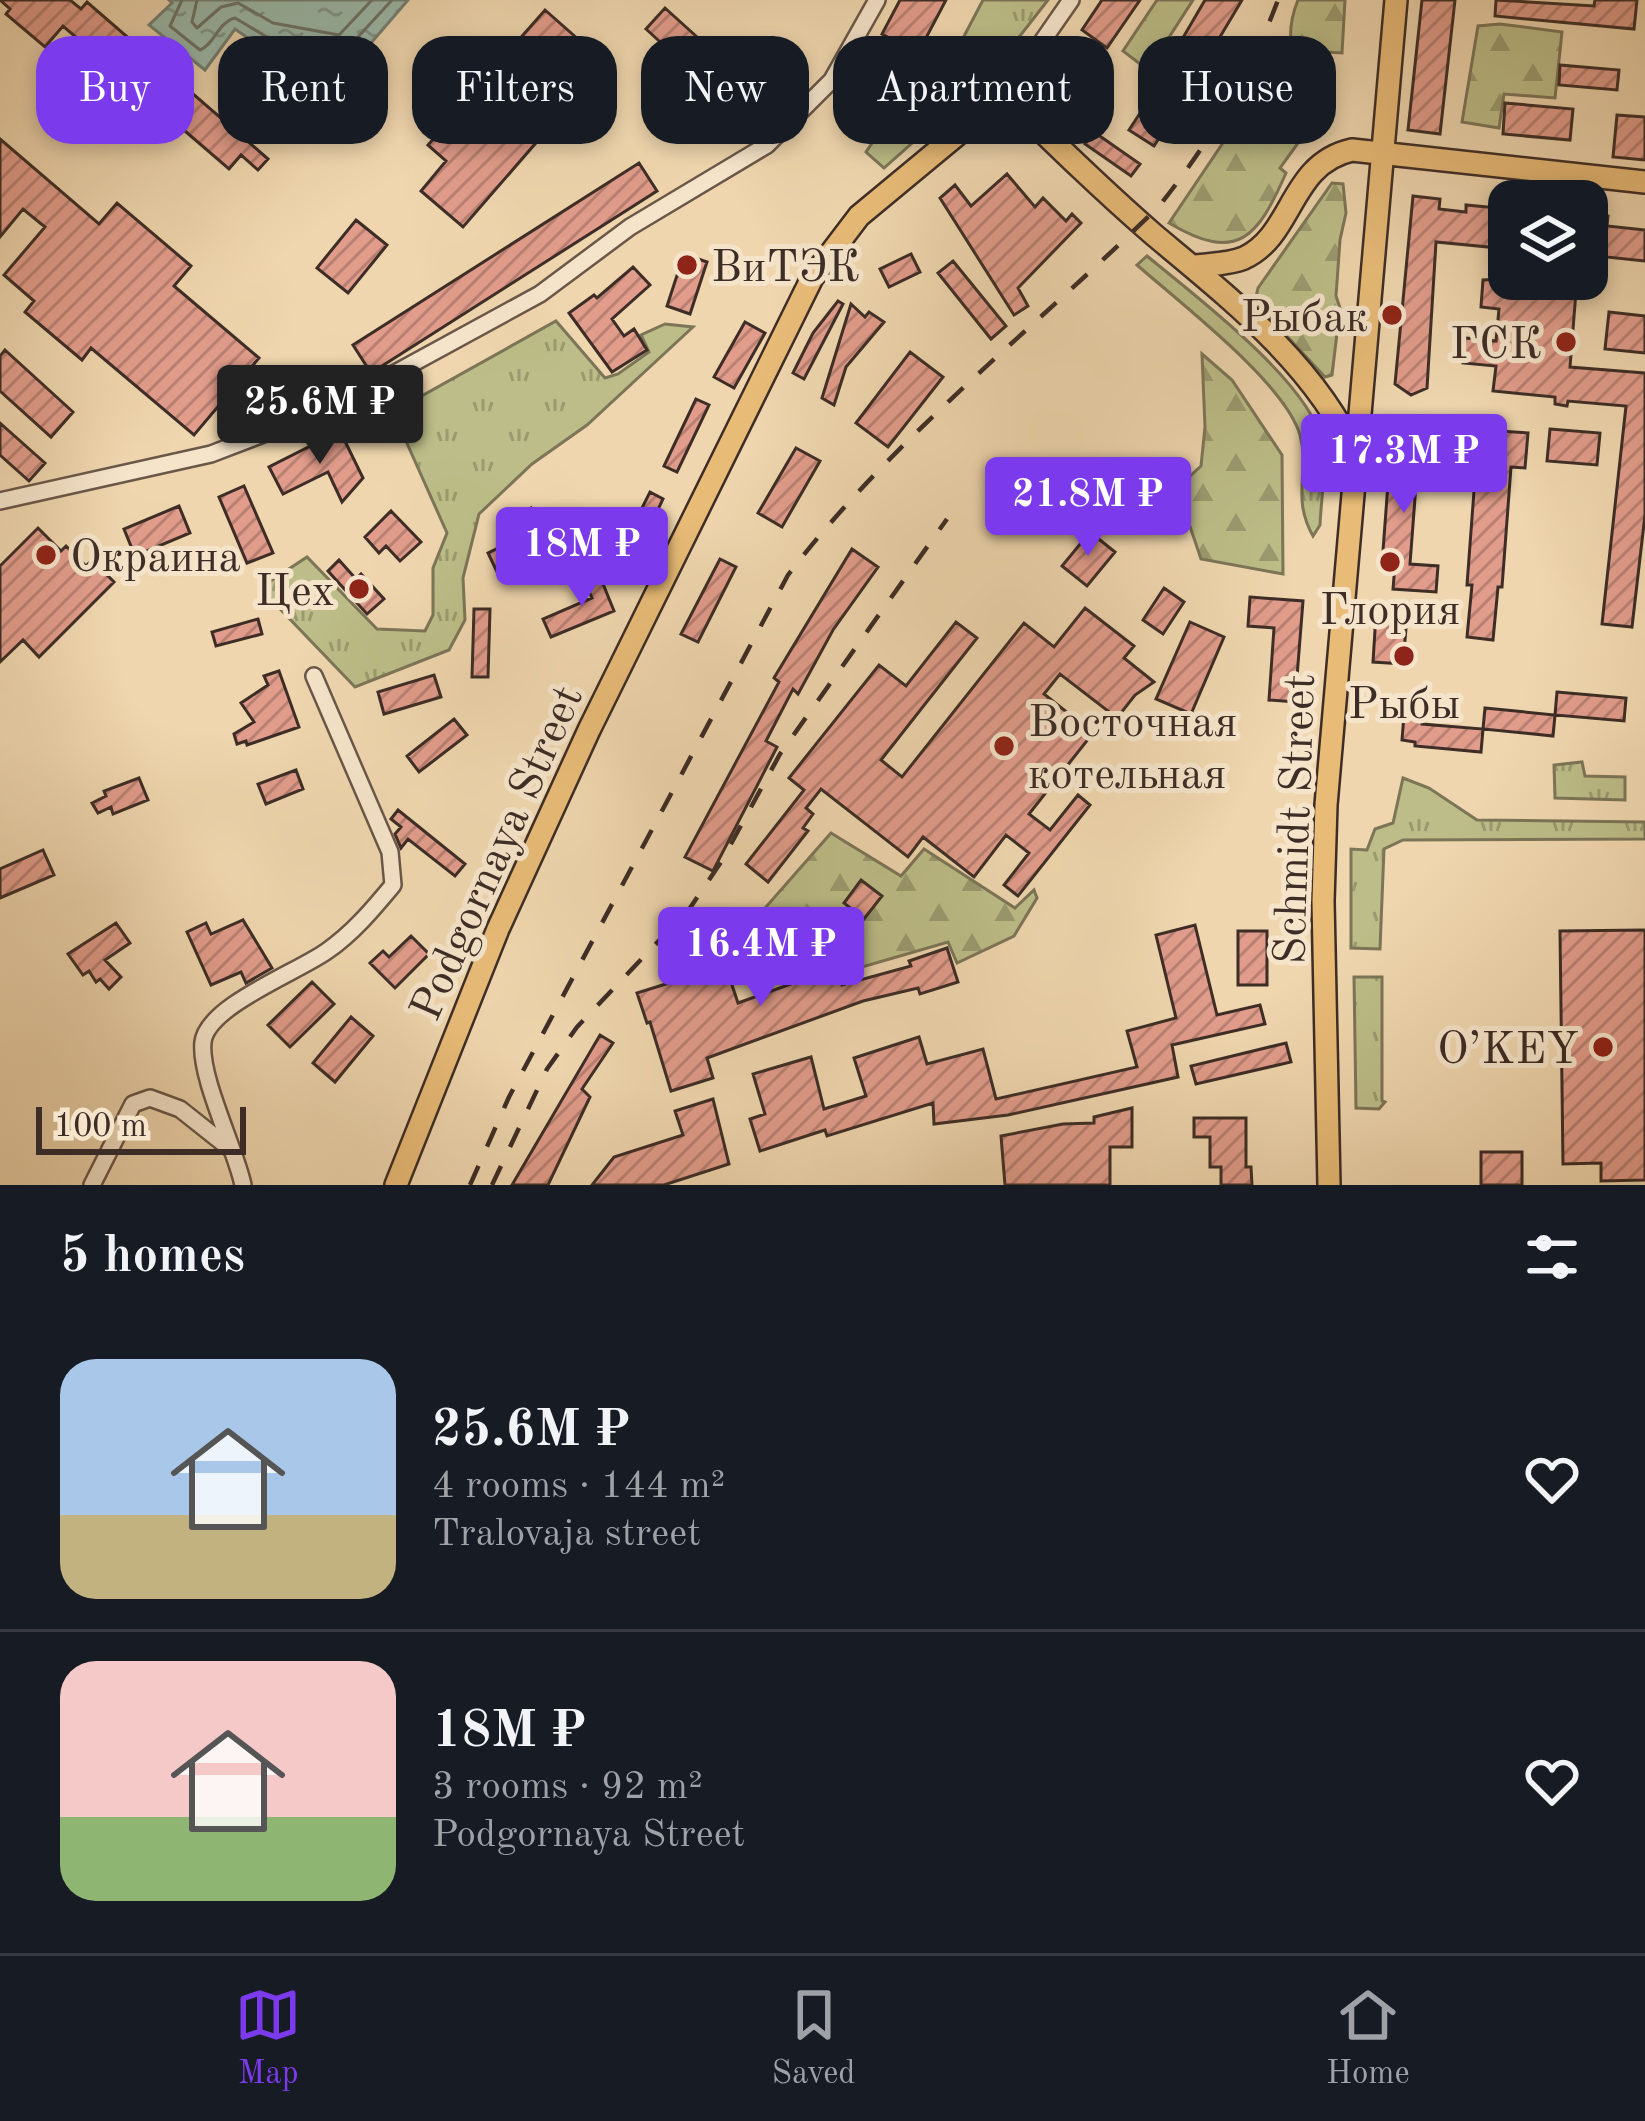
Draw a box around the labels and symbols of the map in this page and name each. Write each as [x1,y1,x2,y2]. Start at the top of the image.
place label: ВиТЭК [711,247,860,292]
marker: ВиТЭК [674,252,700,278]
place label: Рыбак [1241,297,1368,342]
marker: Рыбак [1379,302,1405,328]
place label: ГСК [1450,324,1542,369]
marker: ГСК [1553,329,1579,355]
pin: 25.6M ₽ [209,365,431,467]
pin: 17.3M ₽ [1293,414,1515,516]
pin: 21.8M ₽ [977,457,1199,559]
pin: 18M ₽ [498,507,666,609]
place label: Окраина [70,537,241,582]
marker: Окраина [33,542,59,568]
marker: Глория [1377,549,1403,575]
place label: Цех [255,571,335,616]
marker: Цех [346,576,372,602]
place label: Глория [1320,590,1460,635]
marker: Рыбы [1391,643,1417,669]
street label: Schmidt Street [1270,673,1325,965]
street label: Podgornaya Street [405,680,593,1028]
place label: Рыбы [1348,684,1460,729]
place label: Восточная котельная [1028,702,1237,799]
marker: Восточная котельная [991,733,1017,759]
pin: 16.4M ₽ [650,907,872,1009]
place label: O’KEY [1437,1029,1579,1074]
marker: O’KEY [1590,1034,1616,1060]
scale bar [36,1101,246,1154]

